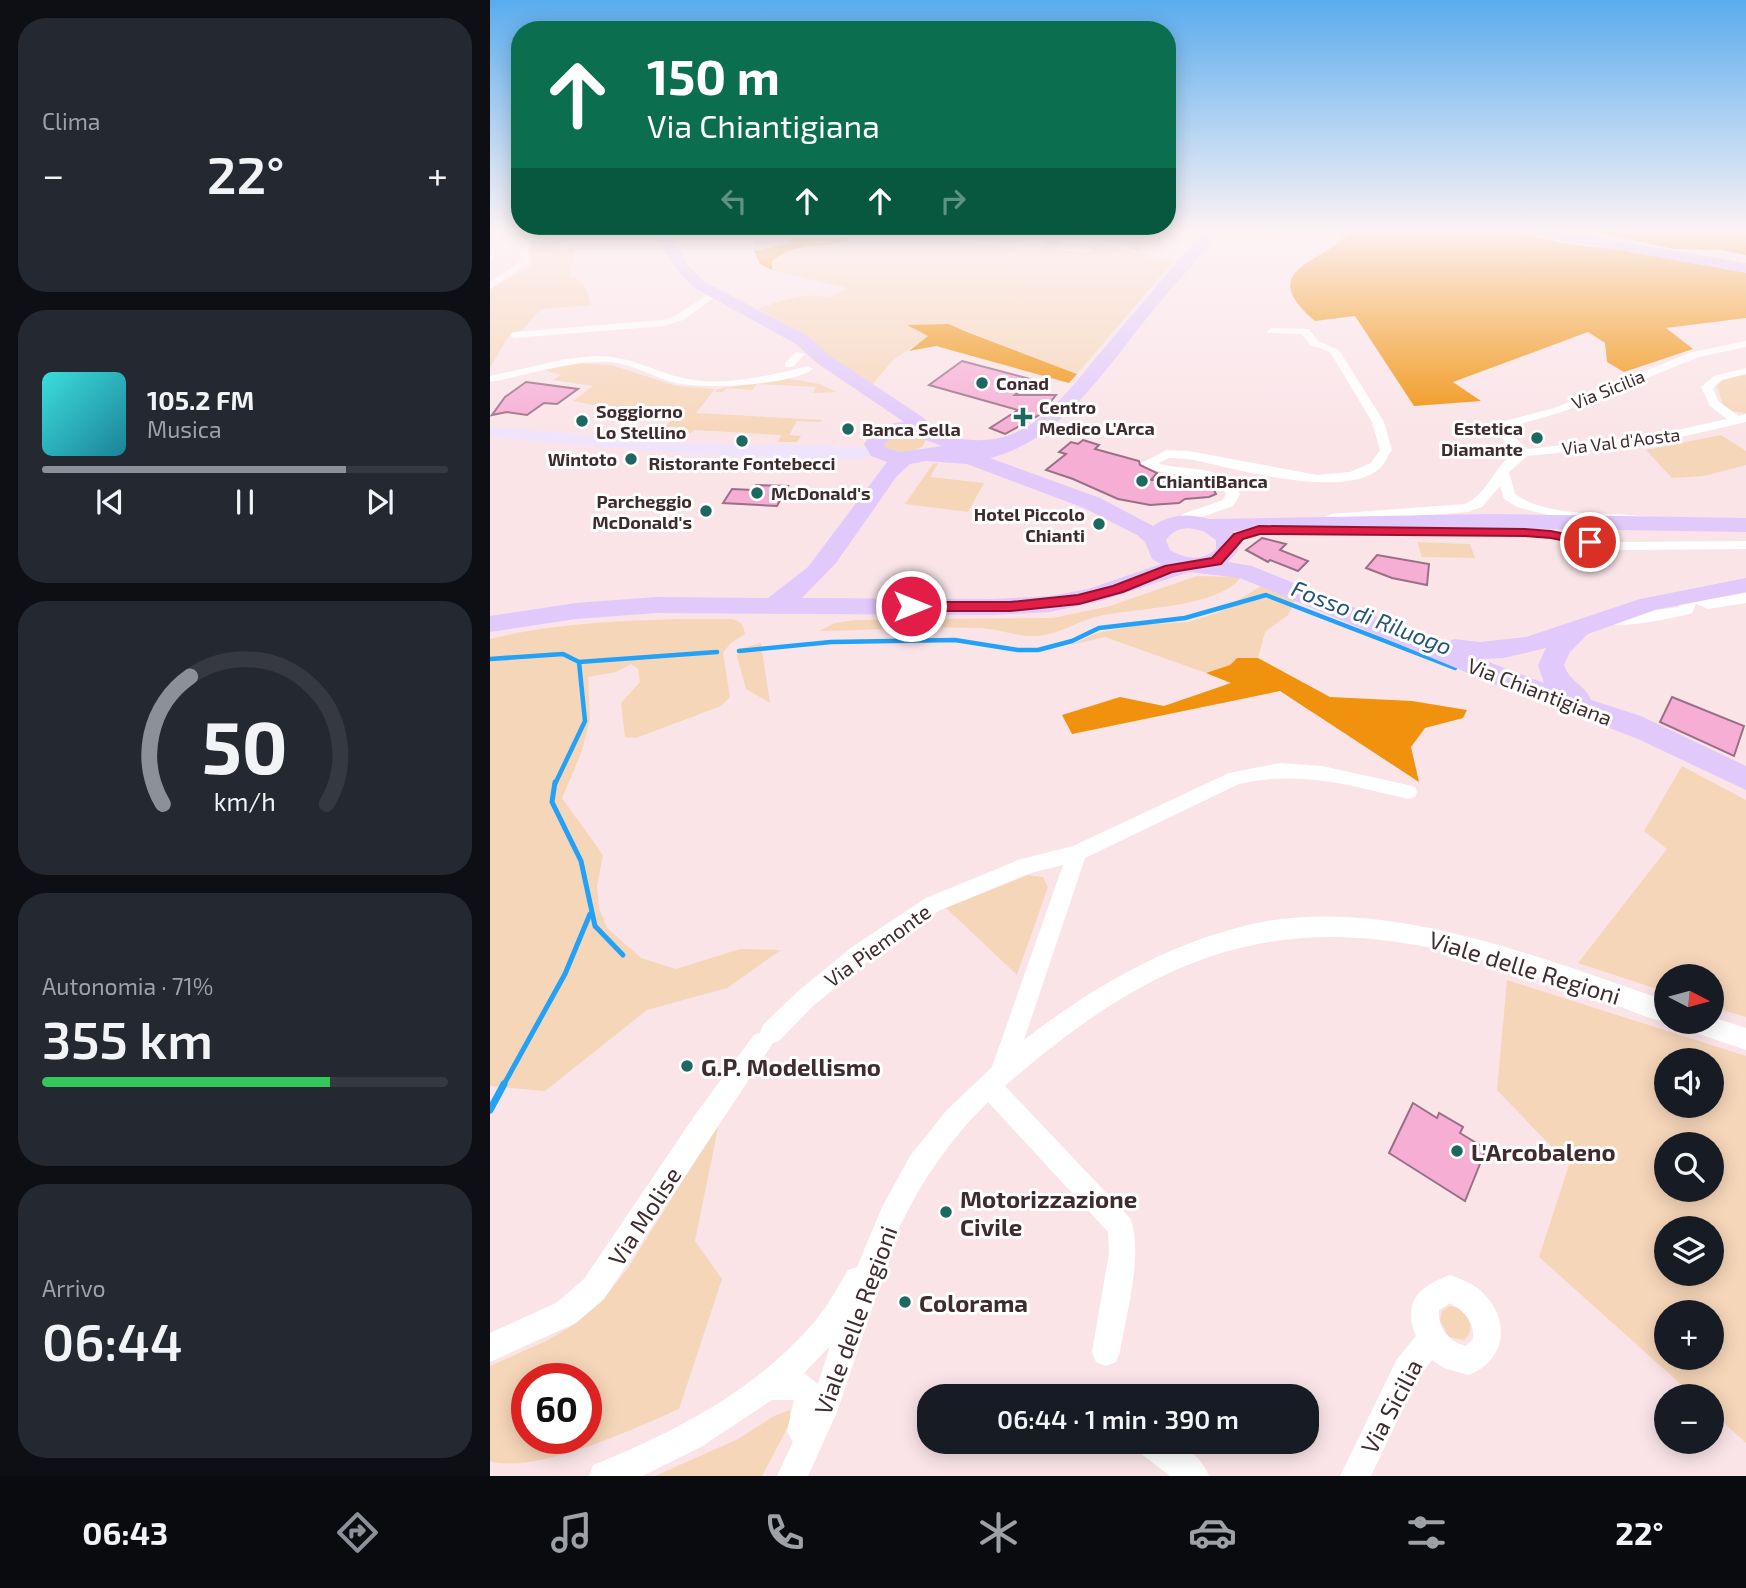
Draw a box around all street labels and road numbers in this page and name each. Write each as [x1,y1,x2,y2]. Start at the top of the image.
street label: Via Sicilia [1568,364,1648,414]
street label: Via Val d'Aosta [1561,423,1681,459]
street label: Via Chiantigiana [1464,652,1616,730]
street label: Via Piemonte [819,898,935,992]
street label: Viale delle Regioni [1426,924,1624,1010]
street label: Via Molise [601,1161,687,1271]
street label: Viale delle Regioni [807,1222,903,1418]
street label: Via Sicilia [1354,1354,1428,1458]

